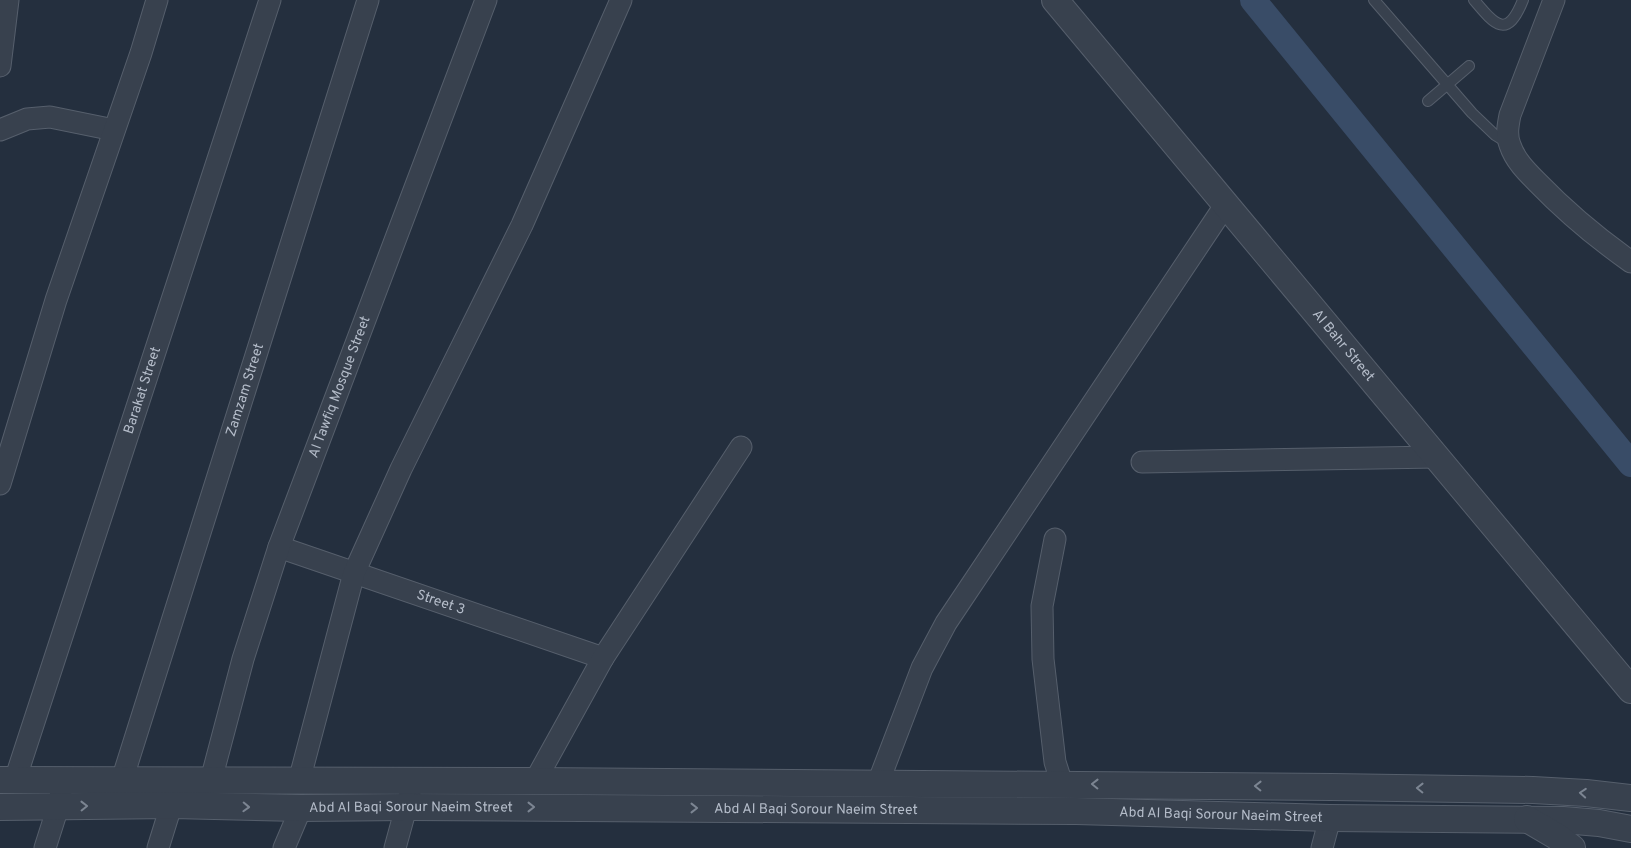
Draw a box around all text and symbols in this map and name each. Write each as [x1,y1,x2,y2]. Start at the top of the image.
street label: Al Bahr Street [1308,306,1378,385]
street label: Al Tawfiq Mosque Street [305,314,374,460]
street label: Zamzam Street [222,341,268,439]
street label: Barakat Street [120,344,165,436]
street label: Street 3 [414,586,467,619]
one-way arrow [1091,779,1098,789]
one-way arrow [1253,781,1261,791]
one-way arrow [1416,783,1424,794]
one-way arrow [1578,787,1586,798]
street label: Abd Al Baqi Sorour Naeim Street [309,798,513,816]
street label: Abd Al Baqi Sorour Naeim Street [714,800,918,819]
one-way arrow [80,801,88,811]
one-way arrow [242,802,250,812]
one-way arrow [528,802,535,812]
one-way arrow [690,803,698,813]
street label: Abd Al Baqi Sorour Naeim Street [1119,804,1323,826]

